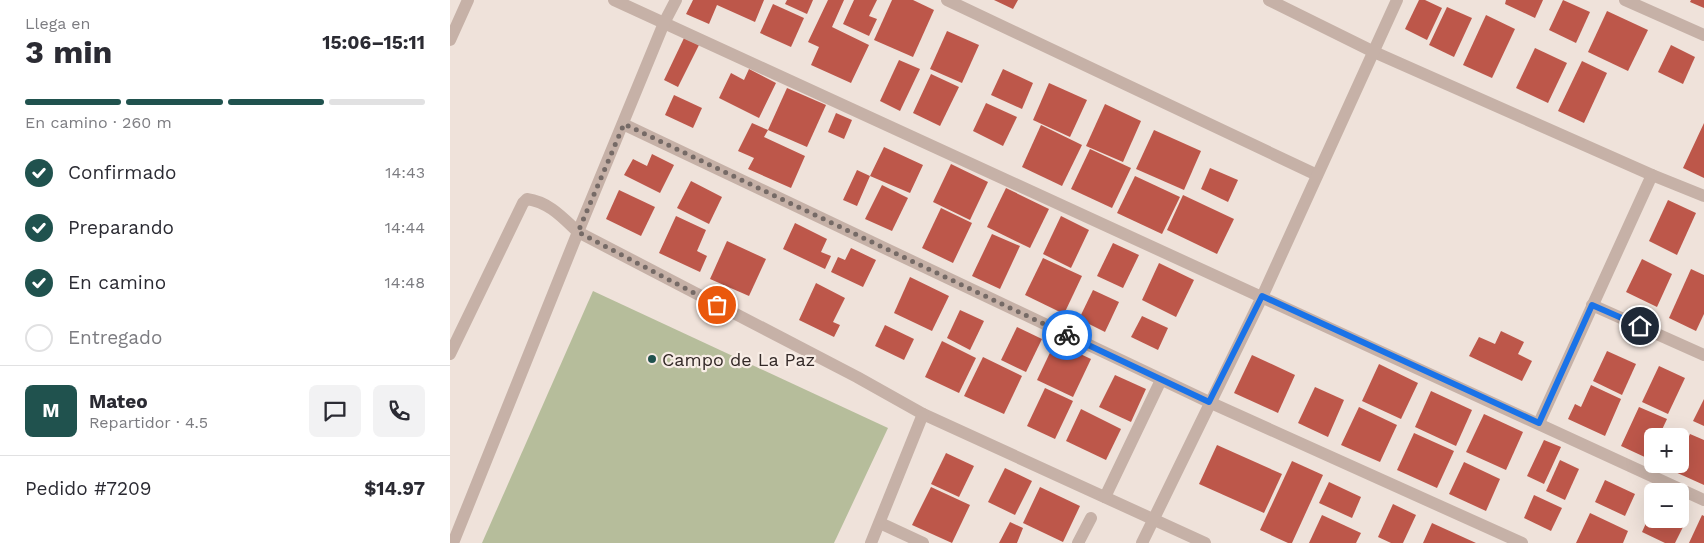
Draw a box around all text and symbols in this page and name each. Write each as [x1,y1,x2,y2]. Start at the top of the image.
text: Llega en [25,14,91,33]
text: 15:06–15:11 [322,31,425,54]
text: 3 min [25,33,112,71]
text: En camino · 260 m [25,113,172,132]
icon: check [25,159,53,187]
text: Confirmado [68,161,177,184]
text: 14:43 [385,163,425,182]
icon: check [25,214,53,242]
text: Preparando [68,216,174,239]
text: 14:44 [385,218,425,237]
icon: check [25,269,53,297]
text: En camino [68,271,166,294]
text: 14:48 [385,273,425,292]
pin [696,284,738,326]
icon: bag [703,291,731,319]
pin [1619,305,1661,347]
courier [1042,310,1092,360]
icon: home [1626,312,1654,340]
icon: bike [1053,321,1081,349]
text: Entregado [68,326,162,349]
place label: Campo de La Paz [662,349,815,370]
marker: Campo de La Paz [646,353,658,365]
button: chat [309,385,361,437]
button: phone [373,385,425,437]
text: Mateo [89,390,148,413]
text: M [42,399,60,422]
text: Repartidor · 4.5 [89,413,208,432]
map controls [1644,428,1689,528]
button: + [1644,428,1689,473]
text: Pedido #7209 [25,477,152,500]
text: $14.97 [364,477,425,500]
button: − [1644,483,1689,528]

